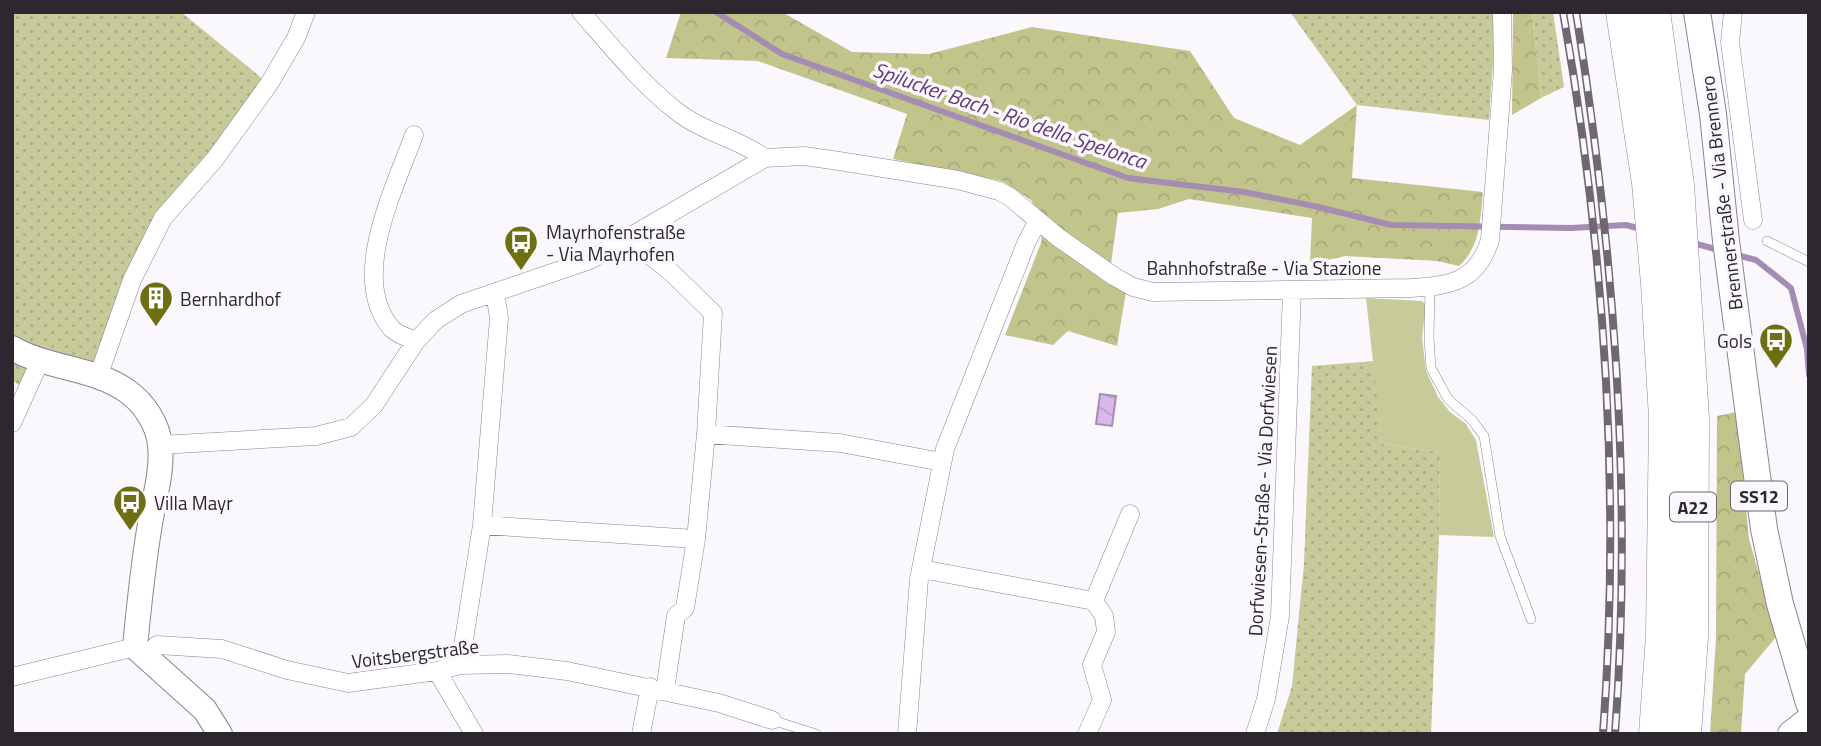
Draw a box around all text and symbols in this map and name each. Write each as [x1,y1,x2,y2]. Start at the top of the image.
water label: Spilucker Bach - Rio della Spelonca [869,53,1152,177]
street label: Brennerstraße - Via Brennero [1692,74,1750,312]
place label: Mayrhofenstraße - Via Mayrhofen [546,217,685,268]
bus stop icon: Mayrhofenstraße - Via Mayrhofen [502,223,540,272]
street label: Bahnhofstraße - Via Stazione [1147,253,1381,282]
building icon: Bernhardhof [137,279,175,328]
place label: Bernhardhof [180,284,281,313]
bus stop icon: Gols [1757,321,1795,370]
place label: Gols [1717,326,1752,355]
street label: Dorfwiesen-Straße - Via Dorfwiesen [1240,345,1284,637]
road number: SS12 [1731,482,1787,510]
bus stop icon: Villa Mayr [111,483,149,532]
place label: Villa Mayr [154,488,233,517]
road number: A22 [1670,492,1716,522]
street label: Voitsbergstraße [350,631,480,675]

